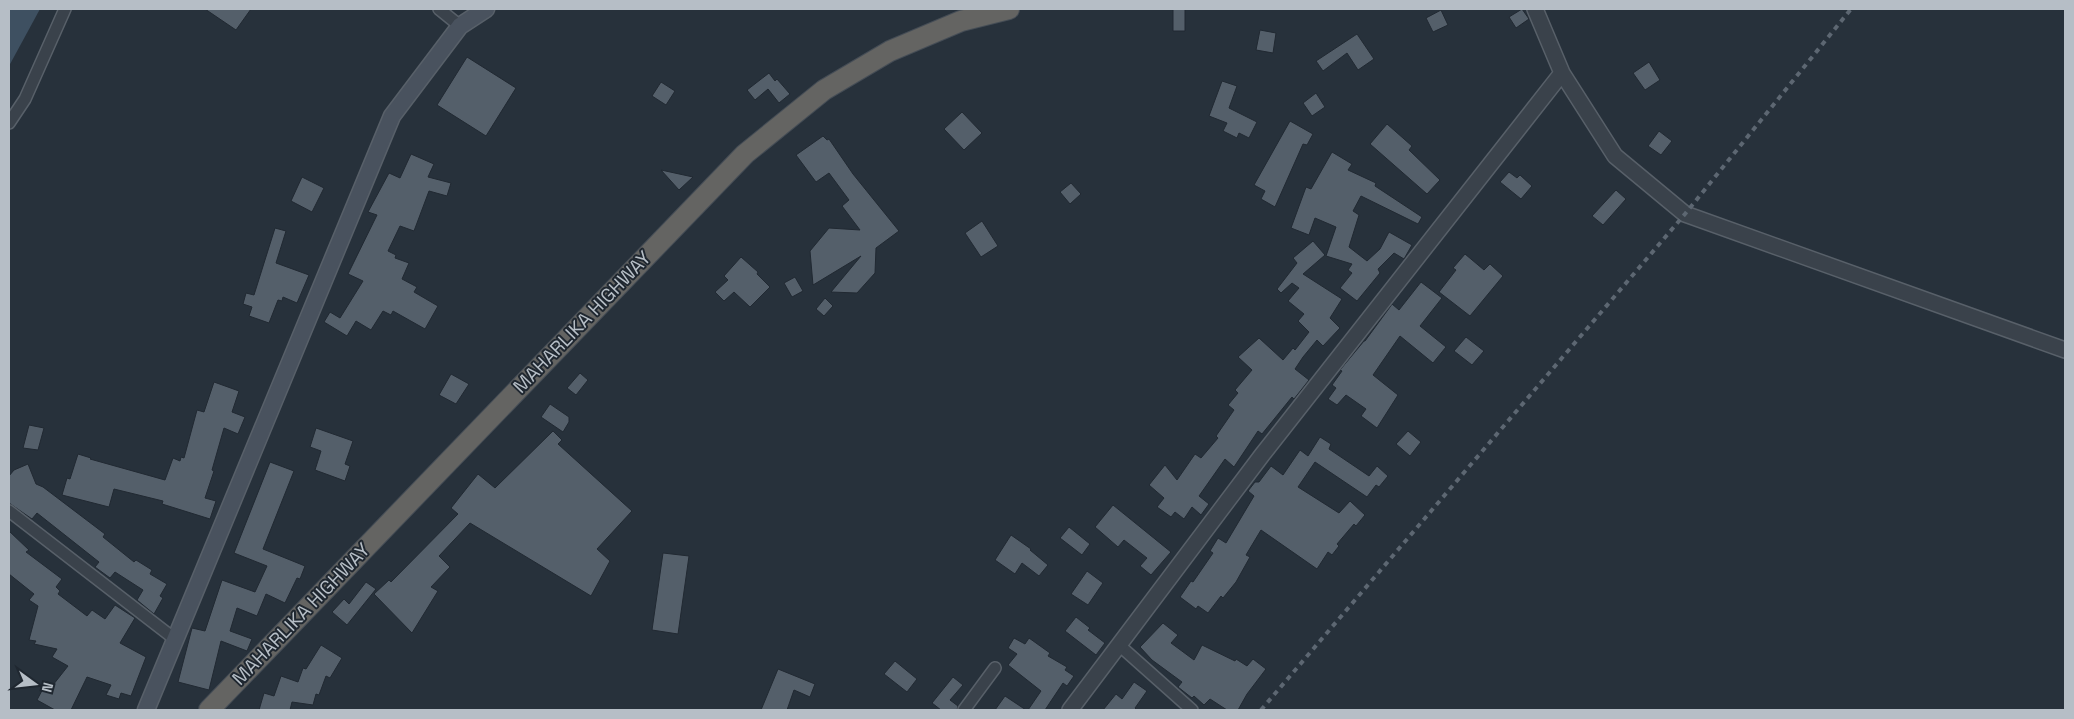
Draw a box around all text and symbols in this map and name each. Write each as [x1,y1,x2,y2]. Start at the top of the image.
street label: MAHARLIKA HIGHWAY [508,245,657,398]
street label: MAHARLIKA HIGHWAY [227,537,376,690]
north arrow [10,659,60,709]
text: N [38,680,57,694]

